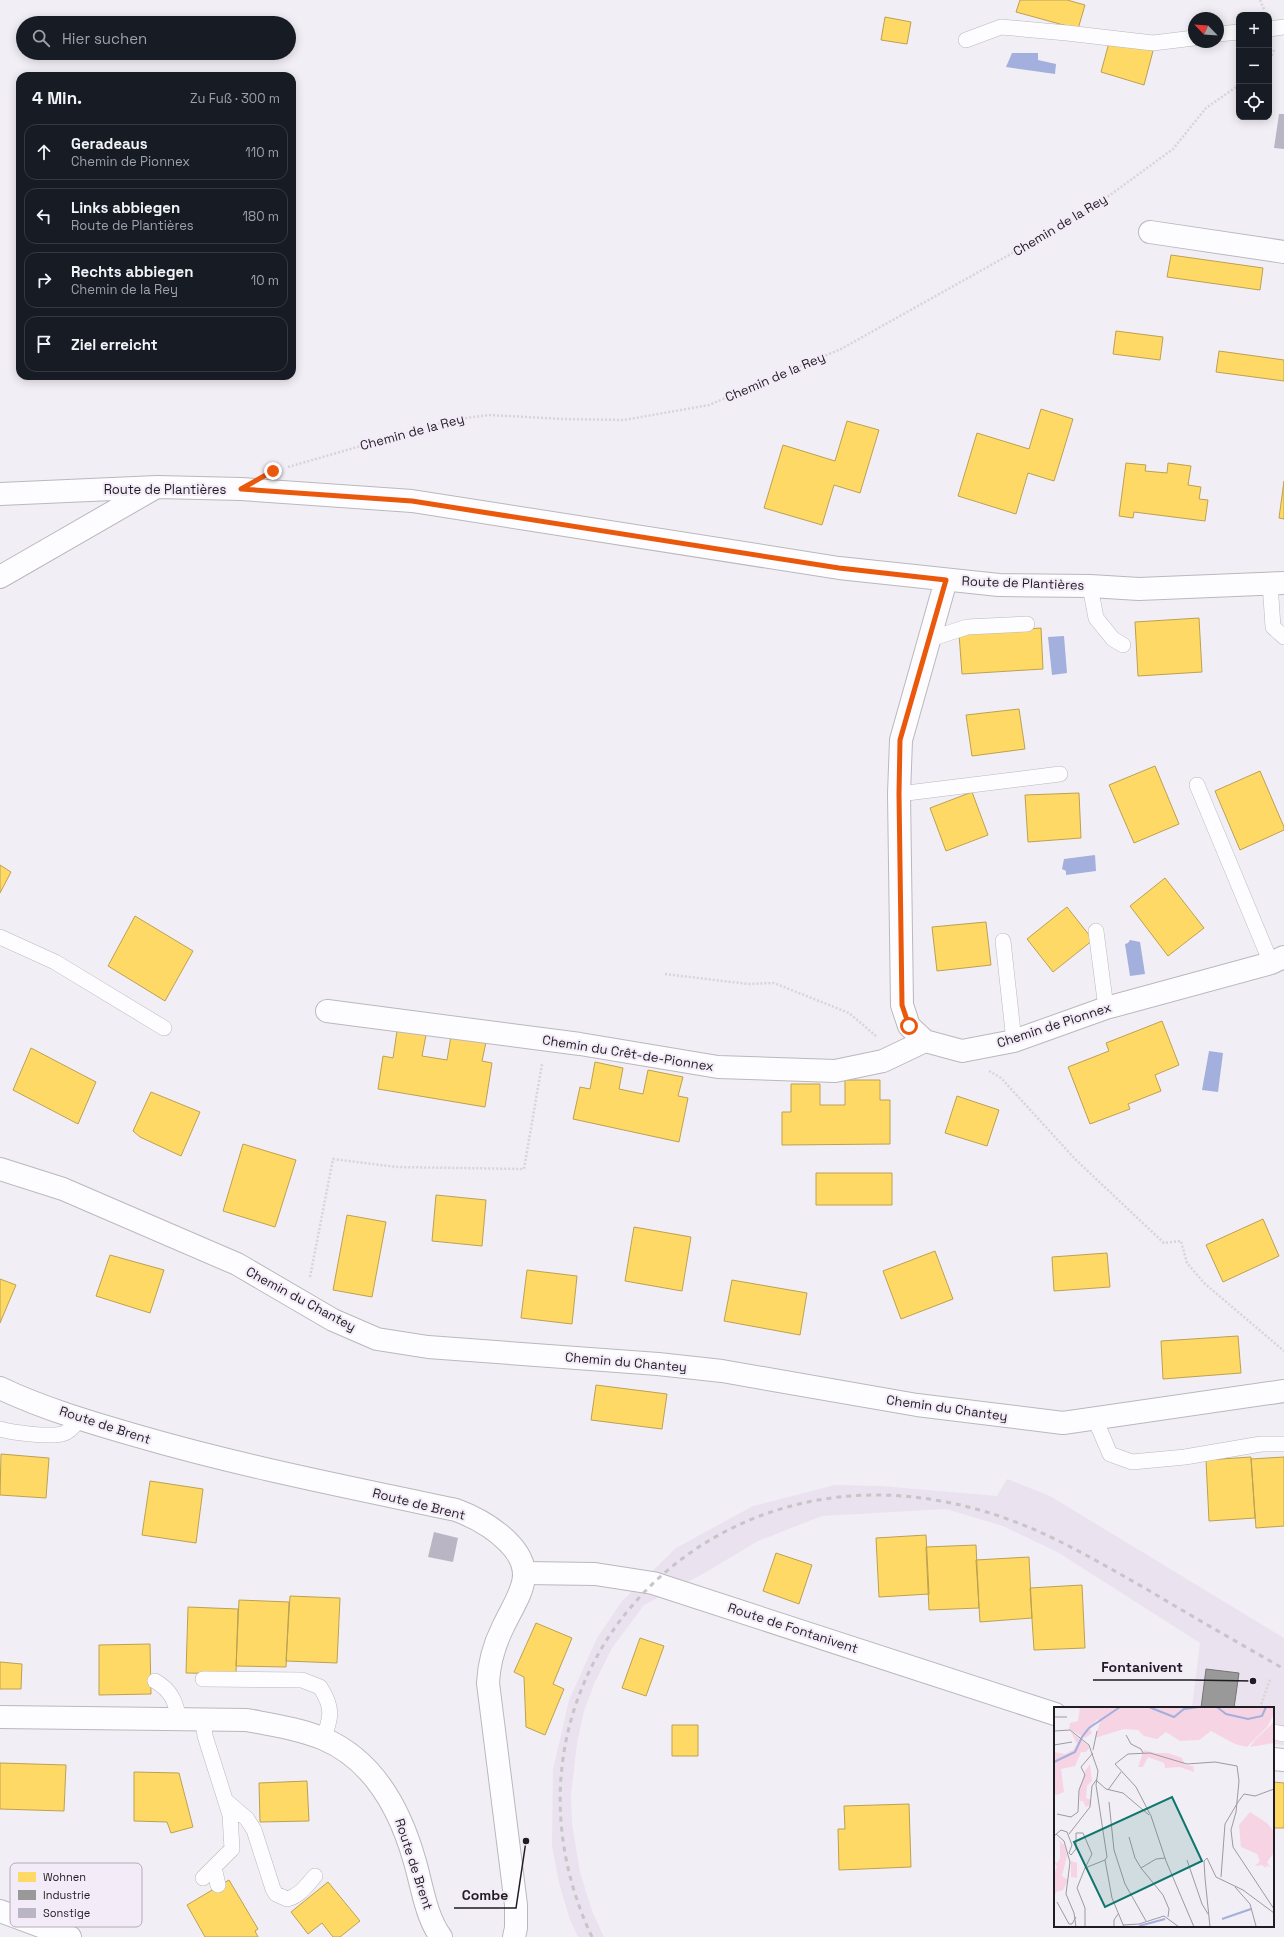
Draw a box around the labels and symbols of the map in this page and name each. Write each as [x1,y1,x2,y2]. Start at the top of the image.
north arrow [1188,12,1224,48]
street label: Chemin de la Rey [1010,190,1110,260]
street label: Chemin de la Rey [722,348,828,406]
street label: Chemin de la Rey [358,410,466,454]
route end [264,462,282,480]
street label: Route de Plantières [104,481,227,498]
street label: Route de Plantières [961,572,1085,594]
street label: Chemin de Pionnex [995,998,1114,1051]
route start [900,1017,918,1035]
street label: Chemin du Crêt-de-Pionnex [541,1031,715,1075]
street label: Chemin du Chantey [243,1263,359,1335]
street label: Chemin du Chantey [564,1348,688,1376]
street label: Chemin du Chantey [885,1391,1009,1425]
street label: Route de Brent [57,1402,153,1448]
street label: Route de Brent [371,1484,467,1524]
street label: Route de Fontanivent [726,1599,860,1657]
callout: Fontanivent [1093,1654,1191,1680]
text: Fontanivent [1101,1658,1183,1676]
inset map [1054,1707,1274,1927]
street label: Route de Brent [391,1816,437,1912]
legend [10,1863,142,1927]
text: Wohnen [43,1870,86,1884]
callout: Combe [454,1882,516,1908]
text: Combe [462,1886,508,1904]
text: Industrie [43,1888,90,1902]
text: Sonstige [43,1906,90,1920]

